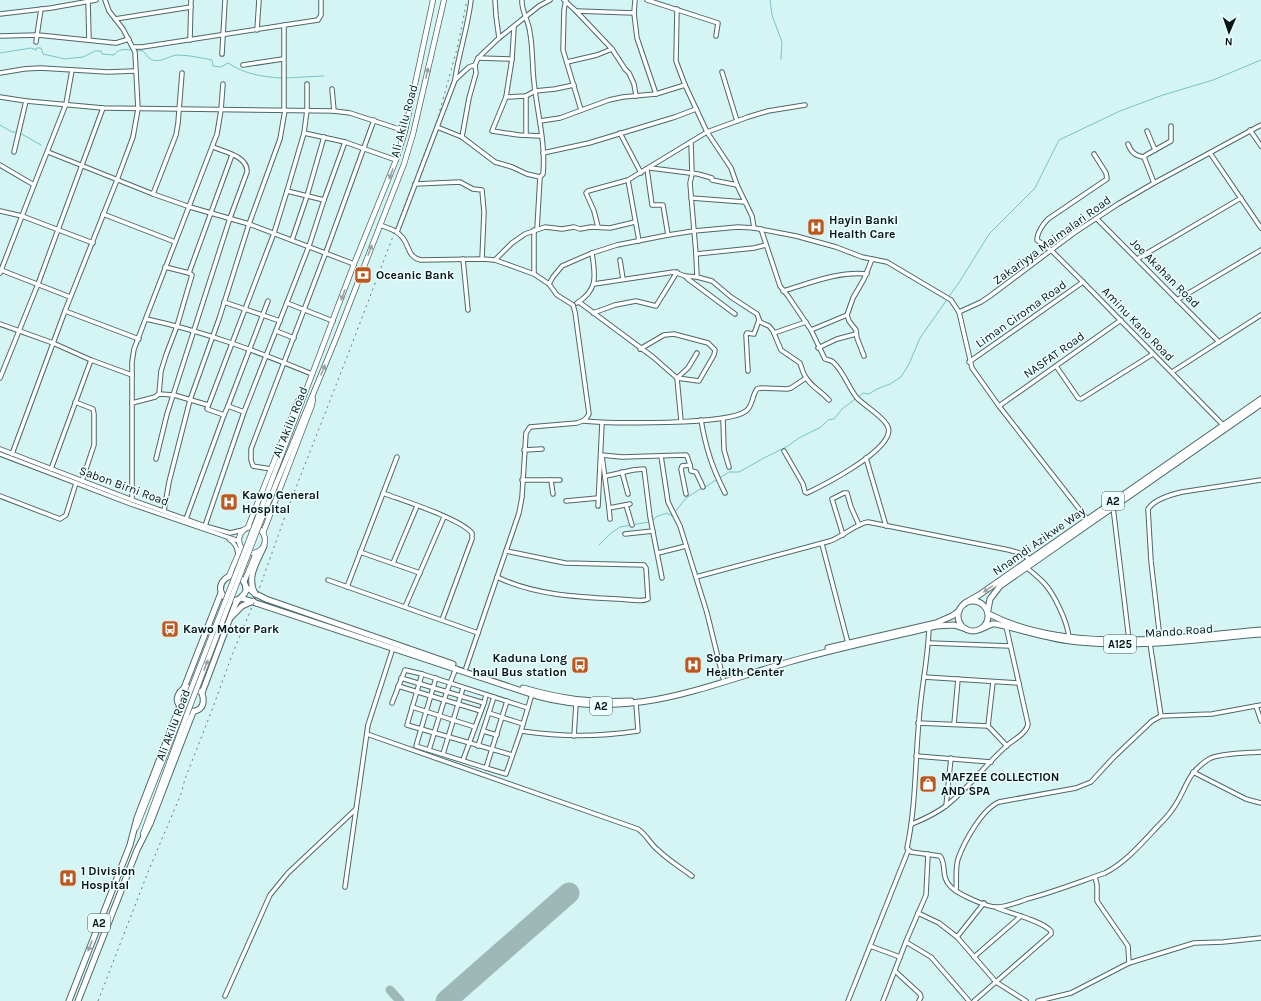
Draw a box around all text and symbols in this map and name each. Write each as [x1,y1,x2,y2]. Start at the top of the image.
north arrow [1209,12,1249,52]
text: N [1224,35,1233,48]
one-way arrow [425,67,431,79]
street label: Ali Akilu Road [388,83,420,159]
one-way arrow [387,168,393,180]
street label: Zakariyya Maimalari Road [990,193,1114,287]
place label: Hayin Banki Health Care [829,213,898,241]
hospital icon: Hayin Banki Health Care [806,217,826,237]
street label: Joe Akahan Road [1127,235,1203,311]
one-way arrow [368,243,374,255]
bank icon: Oceanic Bank [353,265,373,285]
place label: Oceanic Bank [376,268,454,282]
street label: Liman Ciroma Road [973,278,1069,350]
street label: Aminu Kano Road [1099,284,1177,364]
one-way arrow [340,289,346,301]
street label: NASFAT Road [1021,329,1087,381]
one-way arrow [320,364,326,376]
street label: Ali Akilu Road [269,385,311,459]
street label: Sabon Birni Road [77,463,171,509]
place label: Kawo General Hospital [242,488,320,516]
hospital icon: Kawo General Hospital [219,492,239,512]
road number: A2 [1102,492,1124,510]
street label: Nnamdi Azikwe Way [990,503,1088,578]
one-way arrow [982,585,993,593]
bus stop icon: Kawo Motor Park [160,619,180,639]
place label: Kawo Motor Park [183,622,279,636]
street label: Mando Road [1145,622,1213,640]
road number: A125 [1104,635,1136,653]
place label: Kaduna Long haul Bus station [473,651,567,679]
place label: Soba Primary Health Center [706,651,784,679]
bus stop icon: Kaduna Long haul Bus station [570,655,590,675]
hospital icon: Soba Primary Health Center [683,655,703,675]
one-way arrow [204,658,210,670]
street label: Ali Akilu Road [153,687,193,763]
road number: A2 [590,697,612,715]
place label: MAFZEE COLLECTION AND SPA [941,770,1059,798]
shop icon: MAFZEE COLLECTION AND SPA [918,774,938,794]
place label: 1 Division Hospital [81,864,135,892]
hospital icon: 1 Division Hospital [58,868,78,888]
road number: A2 [88,914,110,932]
one-way arrow [87,941,93,953]

